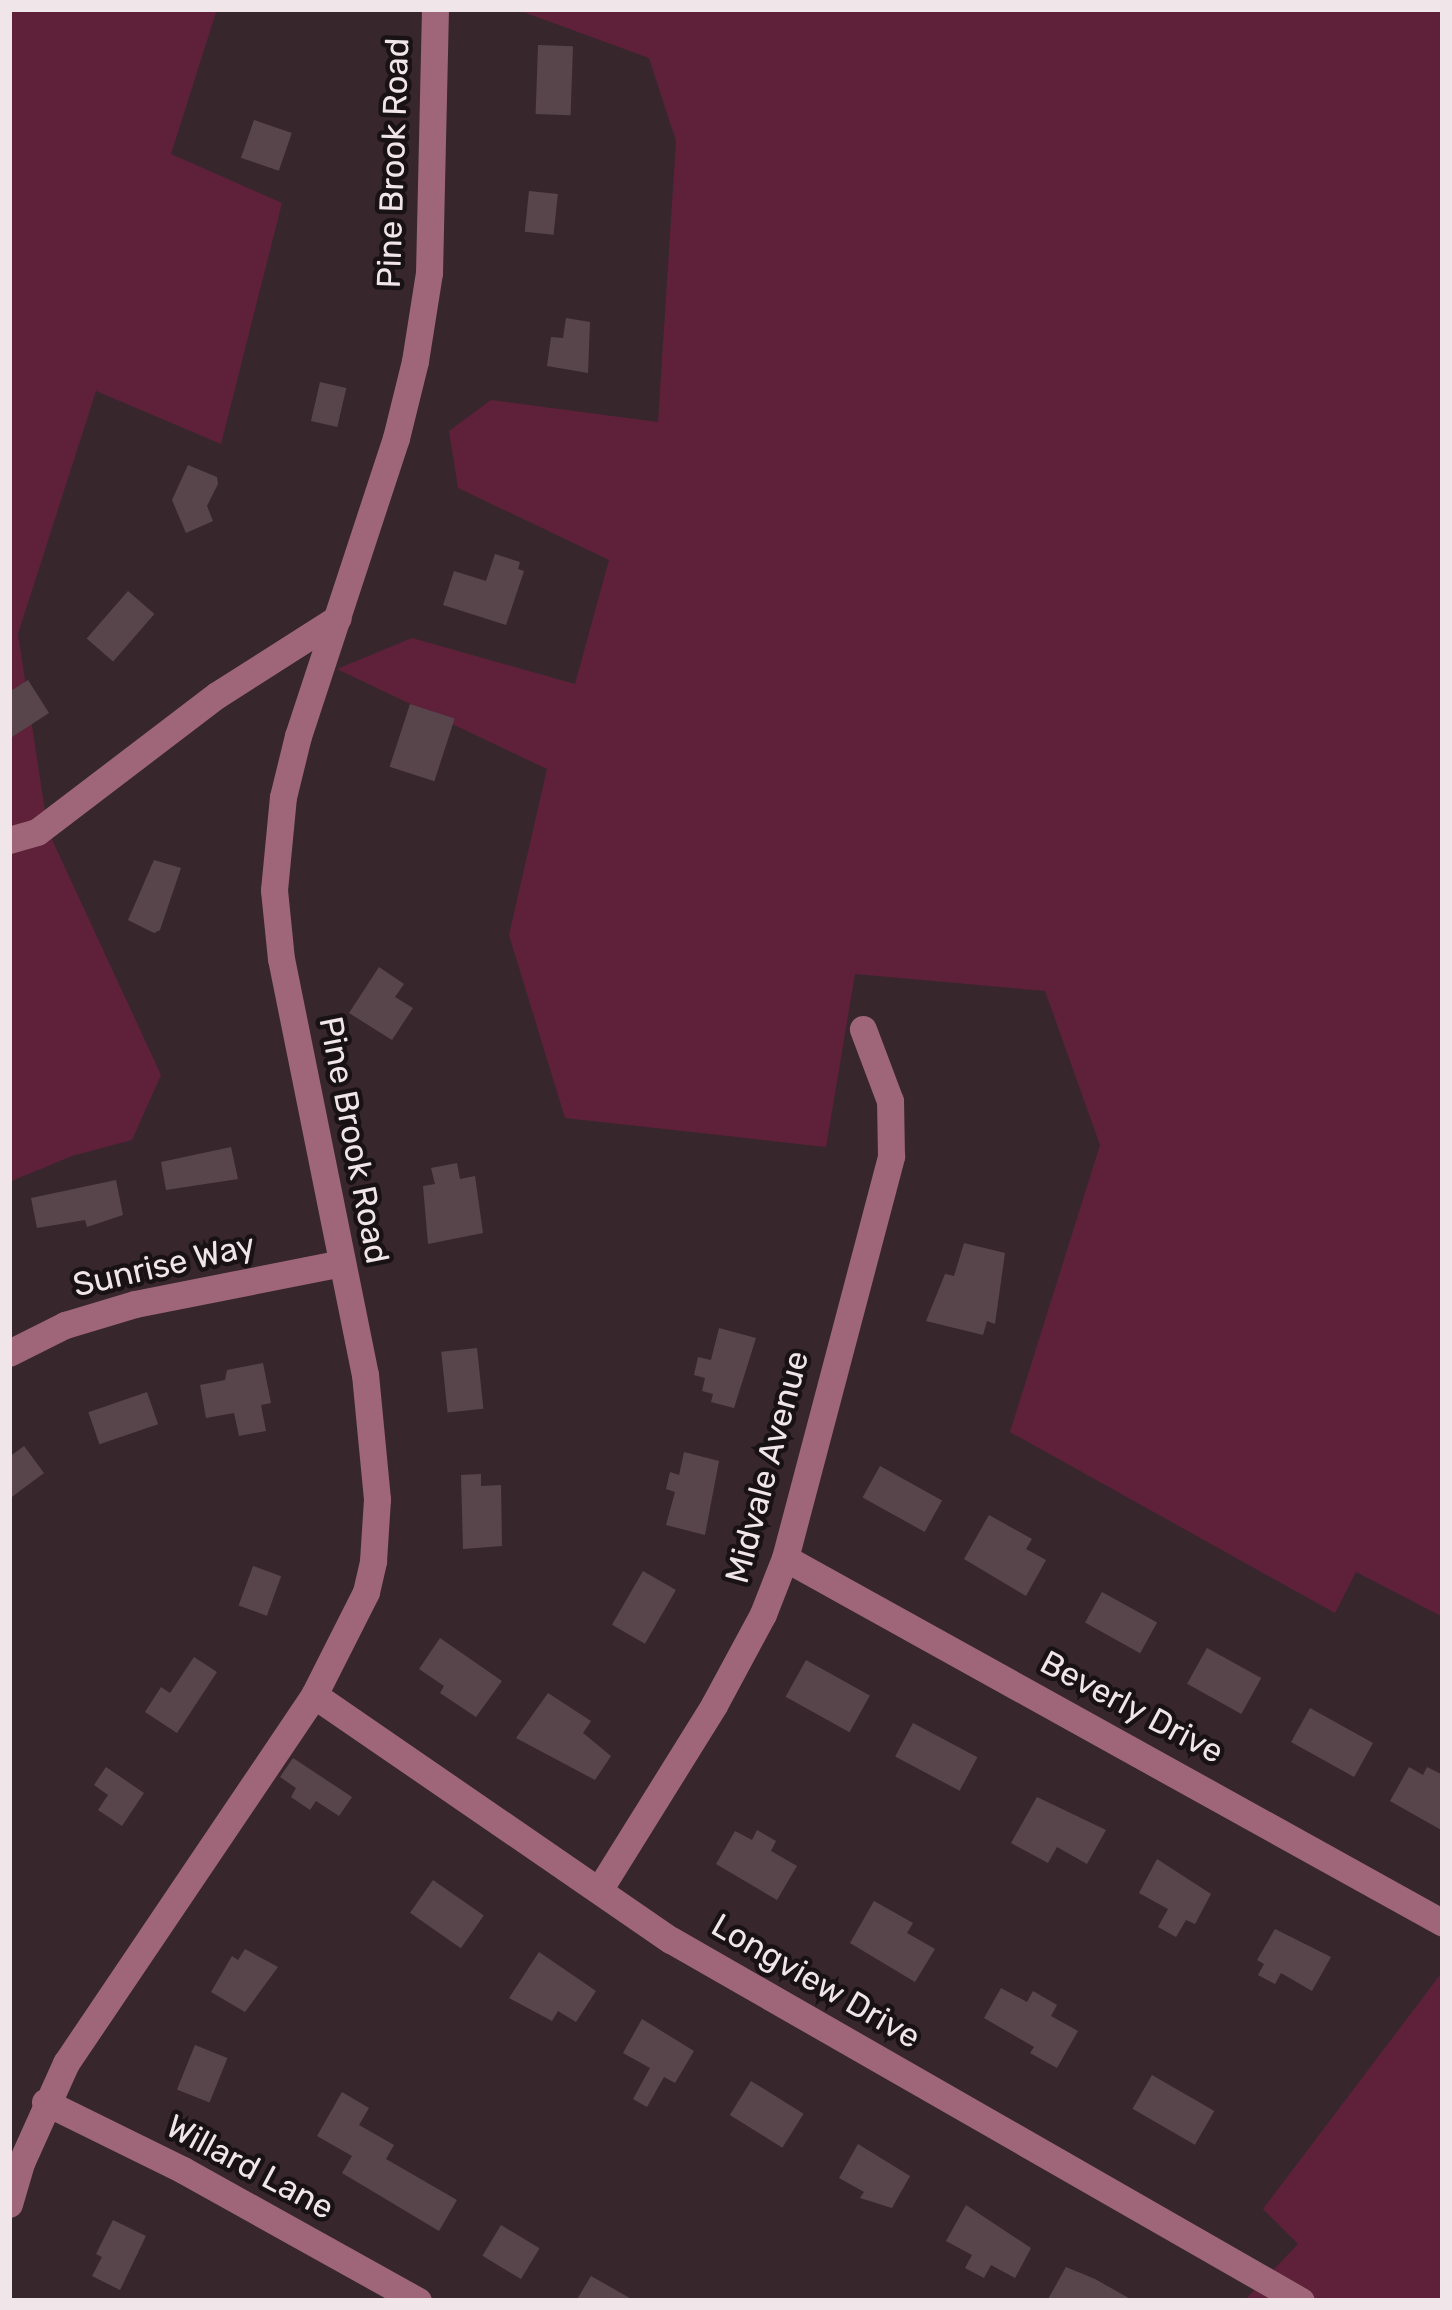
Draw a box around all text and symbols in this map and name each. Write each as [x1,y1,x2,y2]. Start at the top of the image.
street label: Pine Brook Road [369,37,417,289]
street label: Pine Brook Road [311,1013,397,1267]
street label: Sunrise Way [69,1225,259,1305]
street label: Midvale Avenue [717,1346,817,1588]
street label: Beverly Drive [1033,1642,1231,1772]
street label: Longview Drive [704,1905,928,2057]
street label: Willard Lane [160,2106,340,2228]

